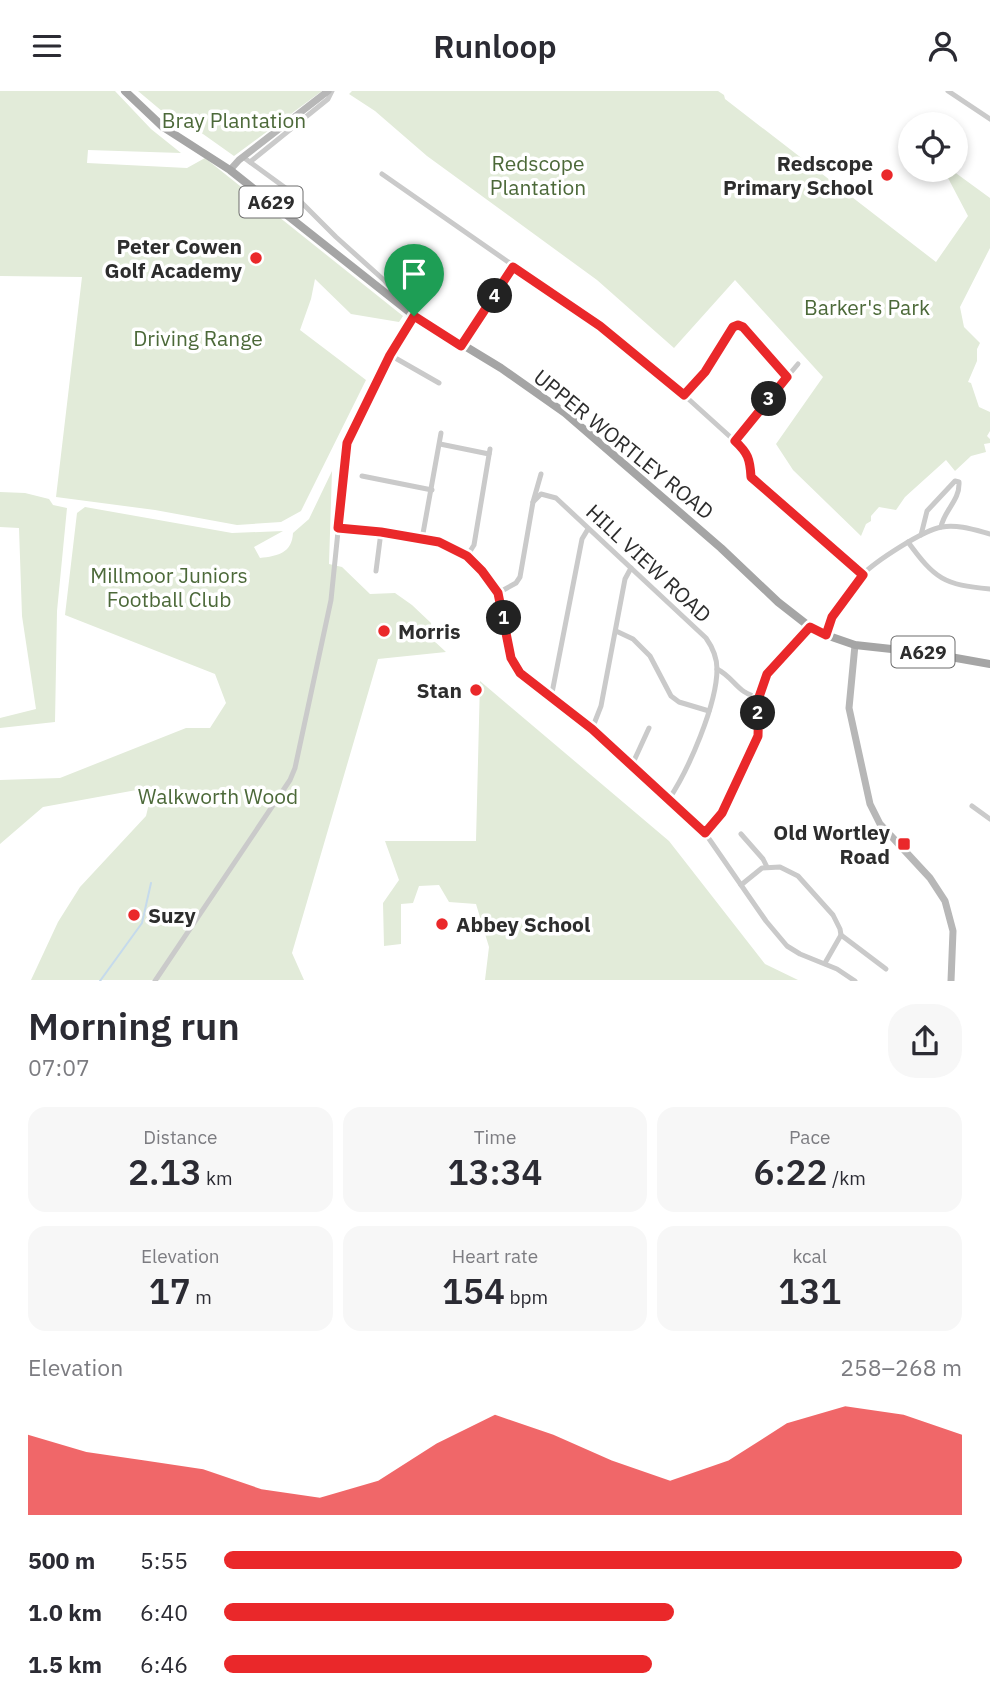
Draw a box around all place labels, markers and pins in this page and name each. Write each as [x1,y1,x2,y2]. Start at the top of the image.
place label: Redscope Primary School [723,149,873,201]
marker: Redscope Primary School [879,167,895,183]
place label: Peter Cowen Golf Academy [105,232,243,284]
pin [384,244,444,316]
marker: Peter Cowen Golf Academy [248,250,264,266]
pin: 4 [477,279,512,313]
pin: 3 [752,381,786,417]
pin: 1 [486,601,522,635]
place label: Morris [398,617,461,645]
marker: Morris [376,623,392,639]
place label: Stan [416,676,462,704]
marker: Stan [468,682,484,698]
pin: 2 [740,695,776,731]
place label: Old Wortley Road [773,818,891,870]
marker: Old Wortley Road [896,836,912,852]
place label: Suzy [148,901,196,929]
marker: Suzy [126,907,142,923]
place label: Abbey School [456,910,590,938]
marker: Abbey School [434,916,450,932]

